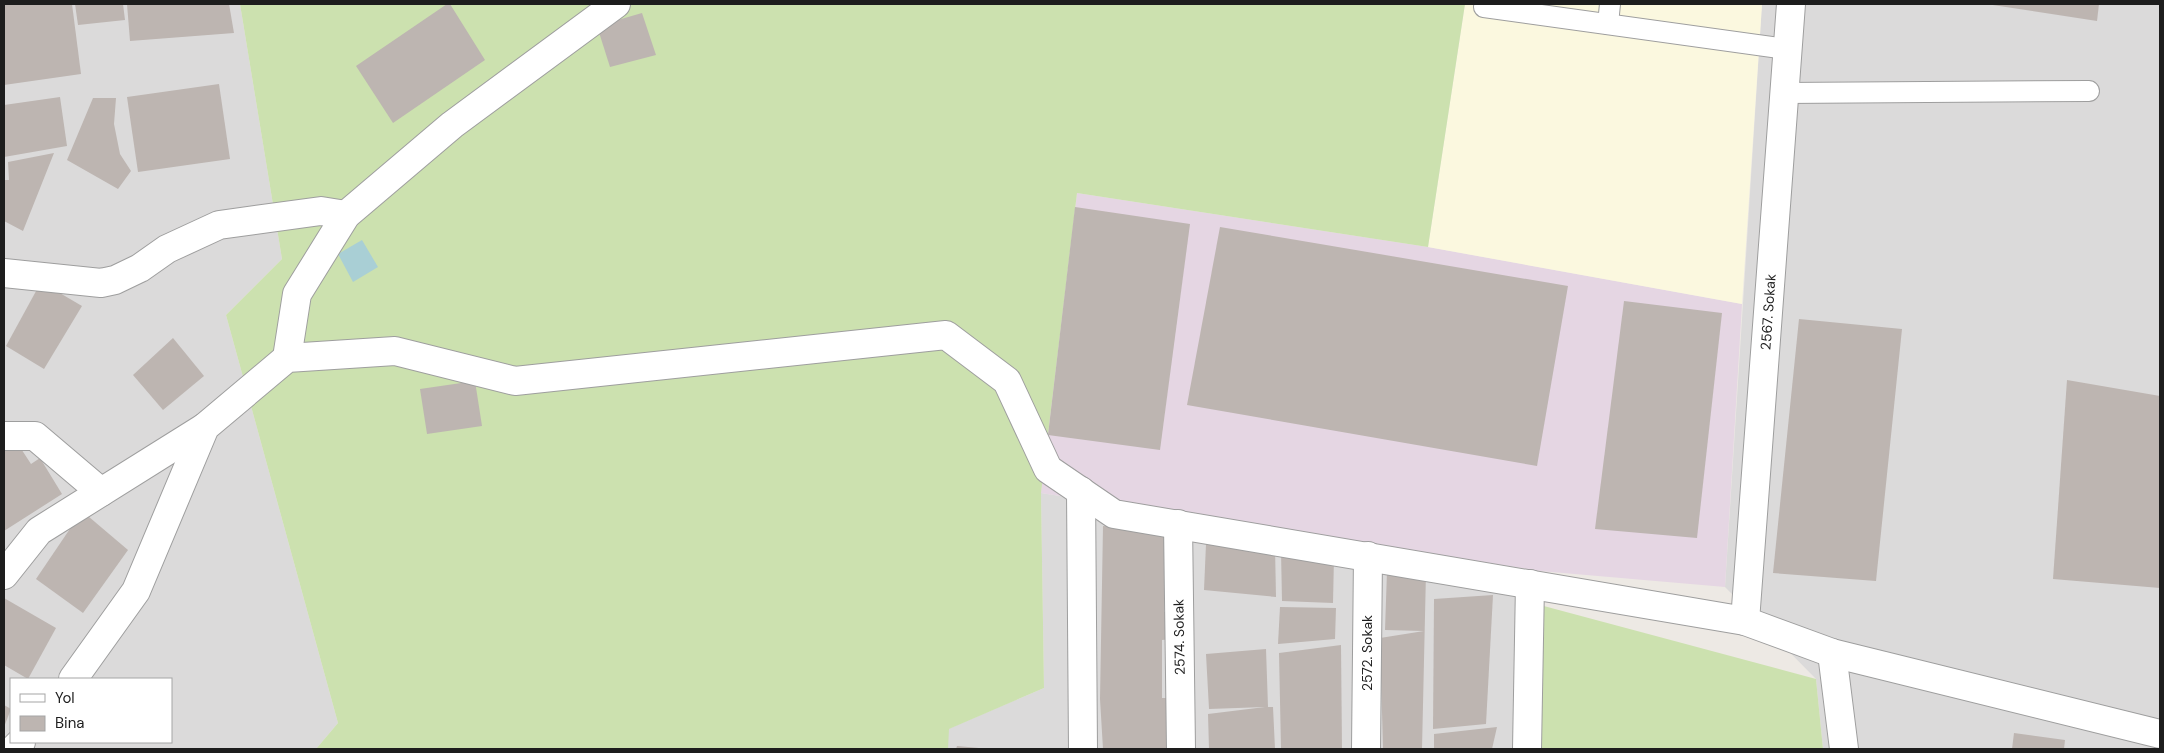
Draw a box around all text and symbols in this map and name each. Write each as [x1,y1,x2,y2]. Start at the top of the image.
street label: 2567. Sokak [1756,273,1780,351]
street label: 2574. Sokak [1169,599,1189,675]
street label: 2572. Sokak [1358,615,1376,691]
legend [10,678,172,743]
text: Yol [55,688,75,708]
text: Bina [55,713,84,733]

